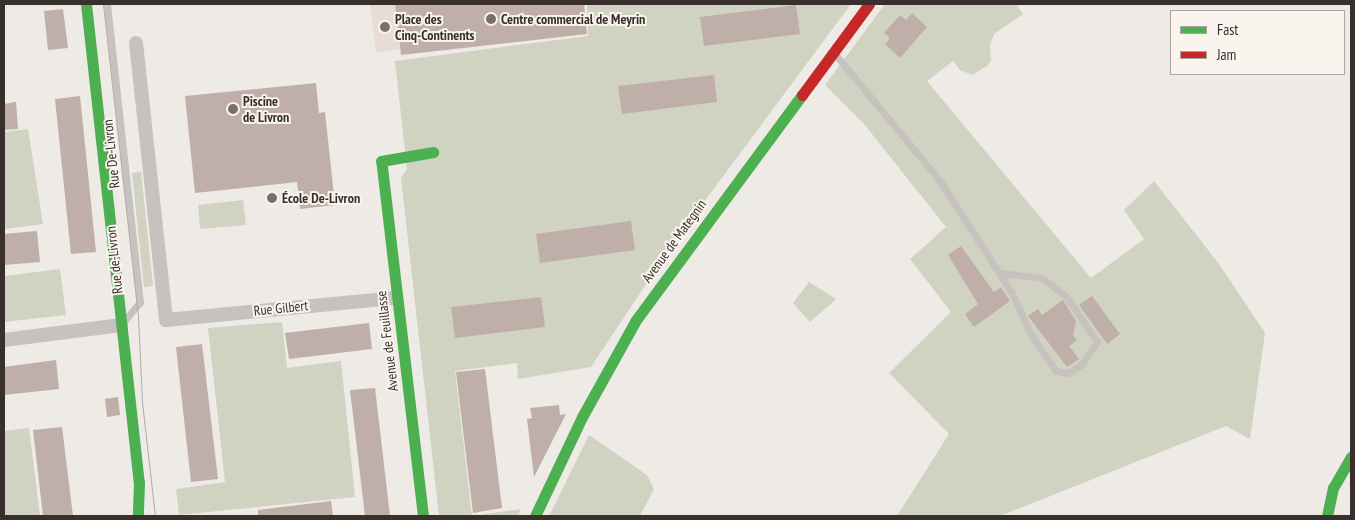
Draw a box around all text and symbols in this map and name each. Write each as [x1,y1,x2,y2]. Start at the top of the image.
legend [1170,10,1345,75]
place label: Place des Cinq-Continents [395,11,474,44]
place label: Centre commercial de Meyrin [501,11,645,27]
marker: Centre commercial de Meyrin [485,13,497,25]
text: Fast [1217,20,1238,39]
marker: Place des Cinq-Continents [379,21,391,33]
text: Jam [1217,45,1236,64]
place label: Piscine de Livron [243,93,289,125]
marker: Piscine de Livron [227,103,239,115]
street label: Rue De-Livron [99,119,123,189]
place label: École De-Livron [282,190,360,206]
marker: École De-Livron [266,192,278,204]
street label: Avenue de Mategnin [638,196,710,286]
street label: Rue de-Livron [102,225,126,295]
street label: Avenue de Feuillasse [372,290,402,392]
street label: Rue Gilbert [253,297,309,319]

